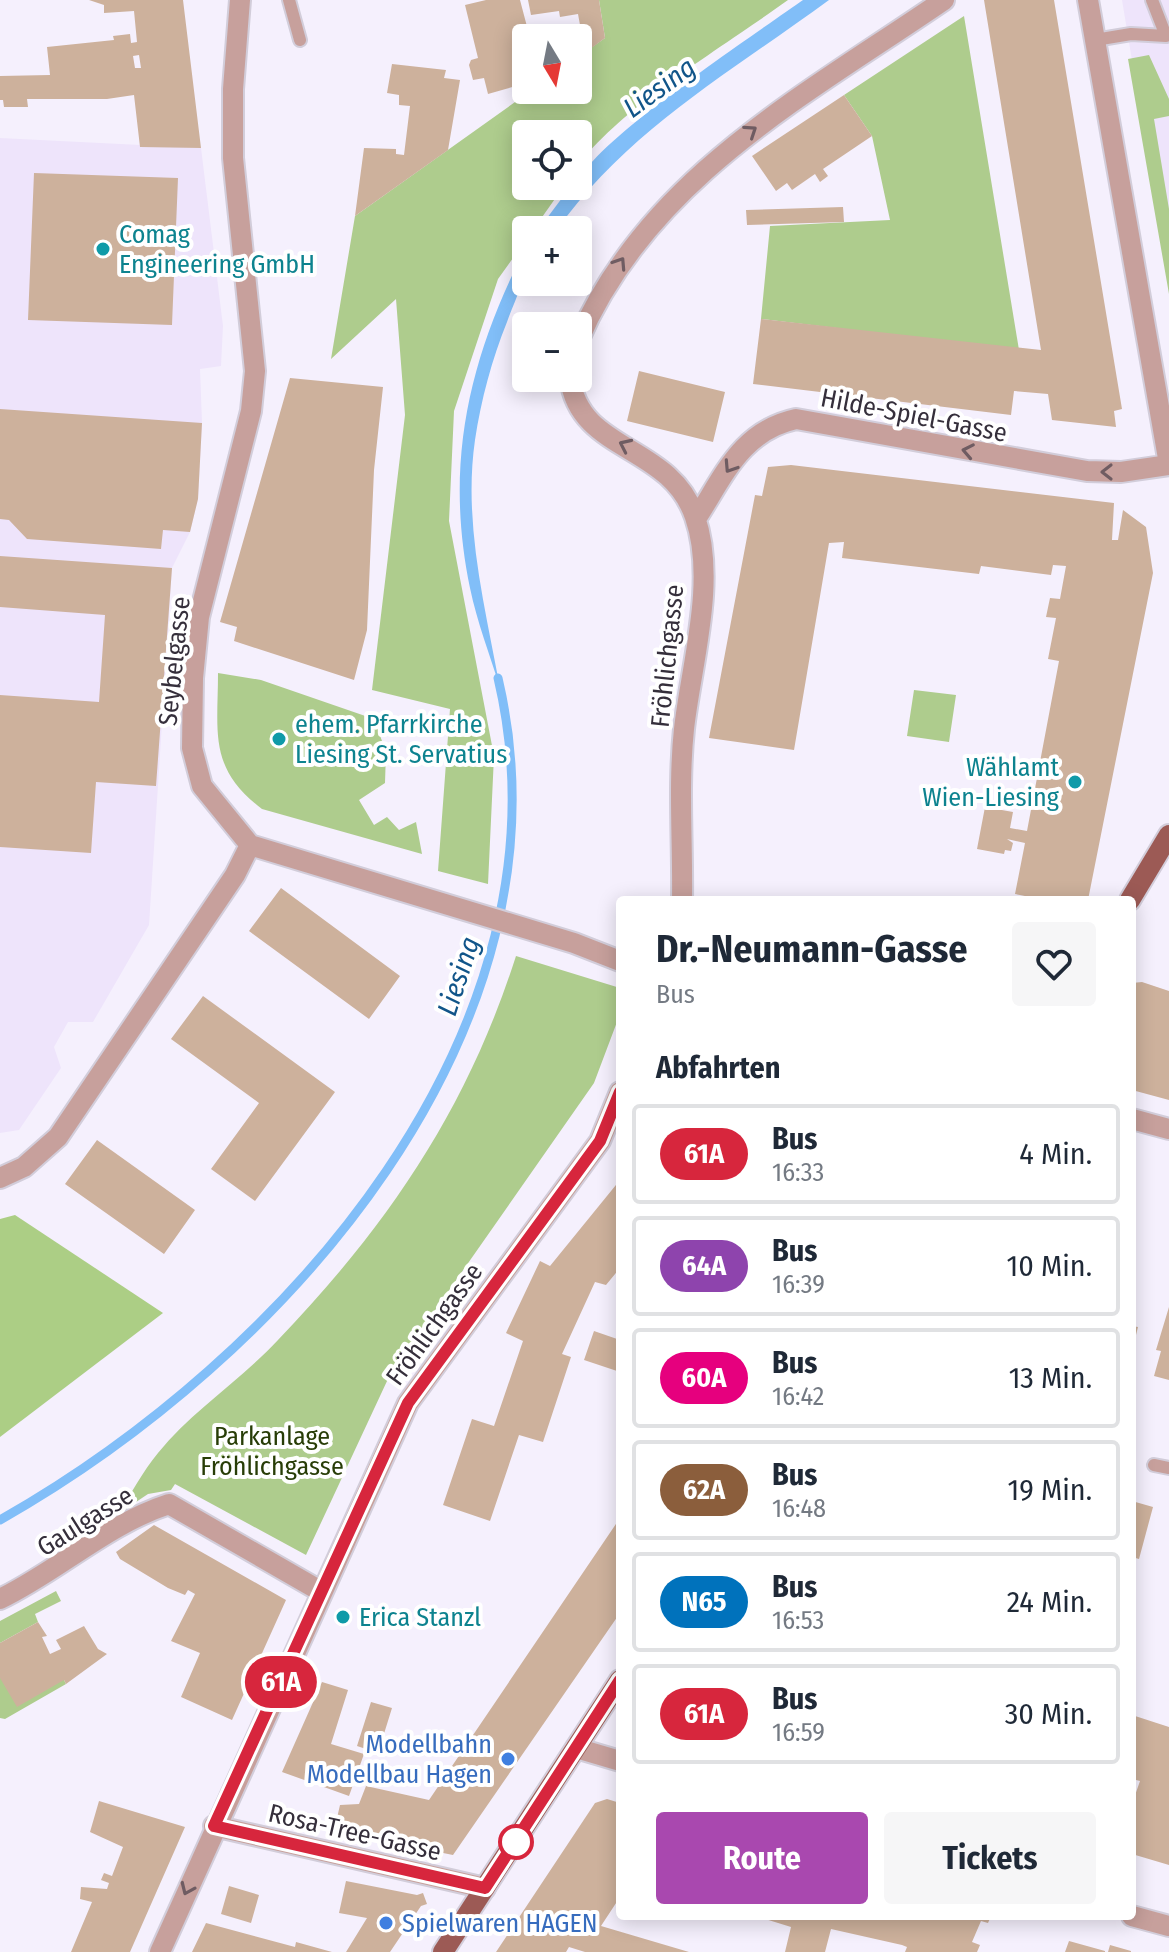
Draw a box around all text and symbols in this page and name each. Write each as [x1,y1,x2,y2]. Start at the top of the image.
north arrow [512,24,592,104]
map controls [512,24,592,392]
water label: Liesing [617,50,702,125]
button: locate [512,120,592,200]
one-way arrow [743,126,757,141]
button: + [512,216,592,296]
place label: Comag Engineering GmbH [119,219,315,280]
marker: Comag Engineering GmbH [94,240,112,258]
one-way arrow [610,257,625,272]
button: − [512,312,592,392]
street label: Hilde-Spiel-Gasse [818,382,1010,449]
one-way arrow [619,439,633,455]
one-way arrow [962,443,975,460]
one-way arrow [725,458,740,473]
one-way arrow [1100,463,1113,480]
street label: Fröhlichgasse [645,583,690,729]
street label: Seybelgasse [152,595,197,727]
place label: ehem. Pfarrkirche Liesing St. Servatius [295,709,507,770]
marker: ehem. Pfarrkirche Liesing St. Servatius [270,730,288,748]
place label: Wählamt Wien-Liesing [922,752,1060,813]
marker: Wählamt Wien-Liesing [1066,773,1084,791]
button: heart [1012,922,1096,1006]
text: Dr.-Neumann-Gasse [656,926,968,972]
water label: Liesing [430,933,487,1020]
text: Bus [656,979,695,1010]
text: Abfahrten [656,1050,780,1086]
text: Bus [772,1121,817,1157]
text: 4 Min. [1019,1136,1092,1172]
text: 61A [684,1137,724,1170]
text: 16:33 [772,1157,824,1188]
text: Bus [772,1233,817,1269]
text: 10 Min. [1007,1248,1092,1284]
text: 64A [682,1249,726,1282]
street label: Fröhlichgasse [380,1257,489,1391]
text: 16:39 [772,1269,825,1300]
text: Bus [772,1345,817,1381]
text: 13 Min. [1009,1360,1092,1396]
text: 60A [681,1361,727,1394]
text: 16:42 [772,1381,824,1412]
park label: Parkanlage Fröhlichgasse [200,1421,344,1482]
text: Bus [772,1457,817,1493]
text: 19 Min. [1008,1472,1092,1508]
text: 62A [683,1473,725,1506]
street label: Gaulgasse [32,1480,139,1563]
text: 16:48 [772,1493,826,1524]
text: Bus [772,1569,817,1605]
text: 24 Min. [1007,1584,1092,1620]
text: N65 [681,1585,727,1618]
place label: Erica Stanzl [359,1602,481,1633]
text: 16:53 [772,1605,824,1636]
marker: Erica Stanzl [334,1608,352,1626]
line badge: 61A [235,1656,327,1708]
text: 61A [261,1665,301,1698]
text: Bus [772,1681,817,1717]
text: 30 Min. [1005,1696,1092,1732]
text: 61A [684,1697,724,1730]
text: 16:59 [772,1717,825,1748]
place label: Modellbahn Modellbau Hagen [307,1729,492,1790]
marker: Modellbahn Modellbau Hagen [499,1750,517,1768]
street label: Rosa-Tree-Gasse [266,1798,444,1867]
button: Route [656,1812,868,1904]
button: Tickets [884,1812,1096,1904]
unlabelled marker [499,1825,533,1859]
one-way arrow [181,1881,197,1895]
place label: Spielwaren HAGEN [402,1908,597,1939]
marker: Spielwaren HAGEN [377,1914,395,1932]

